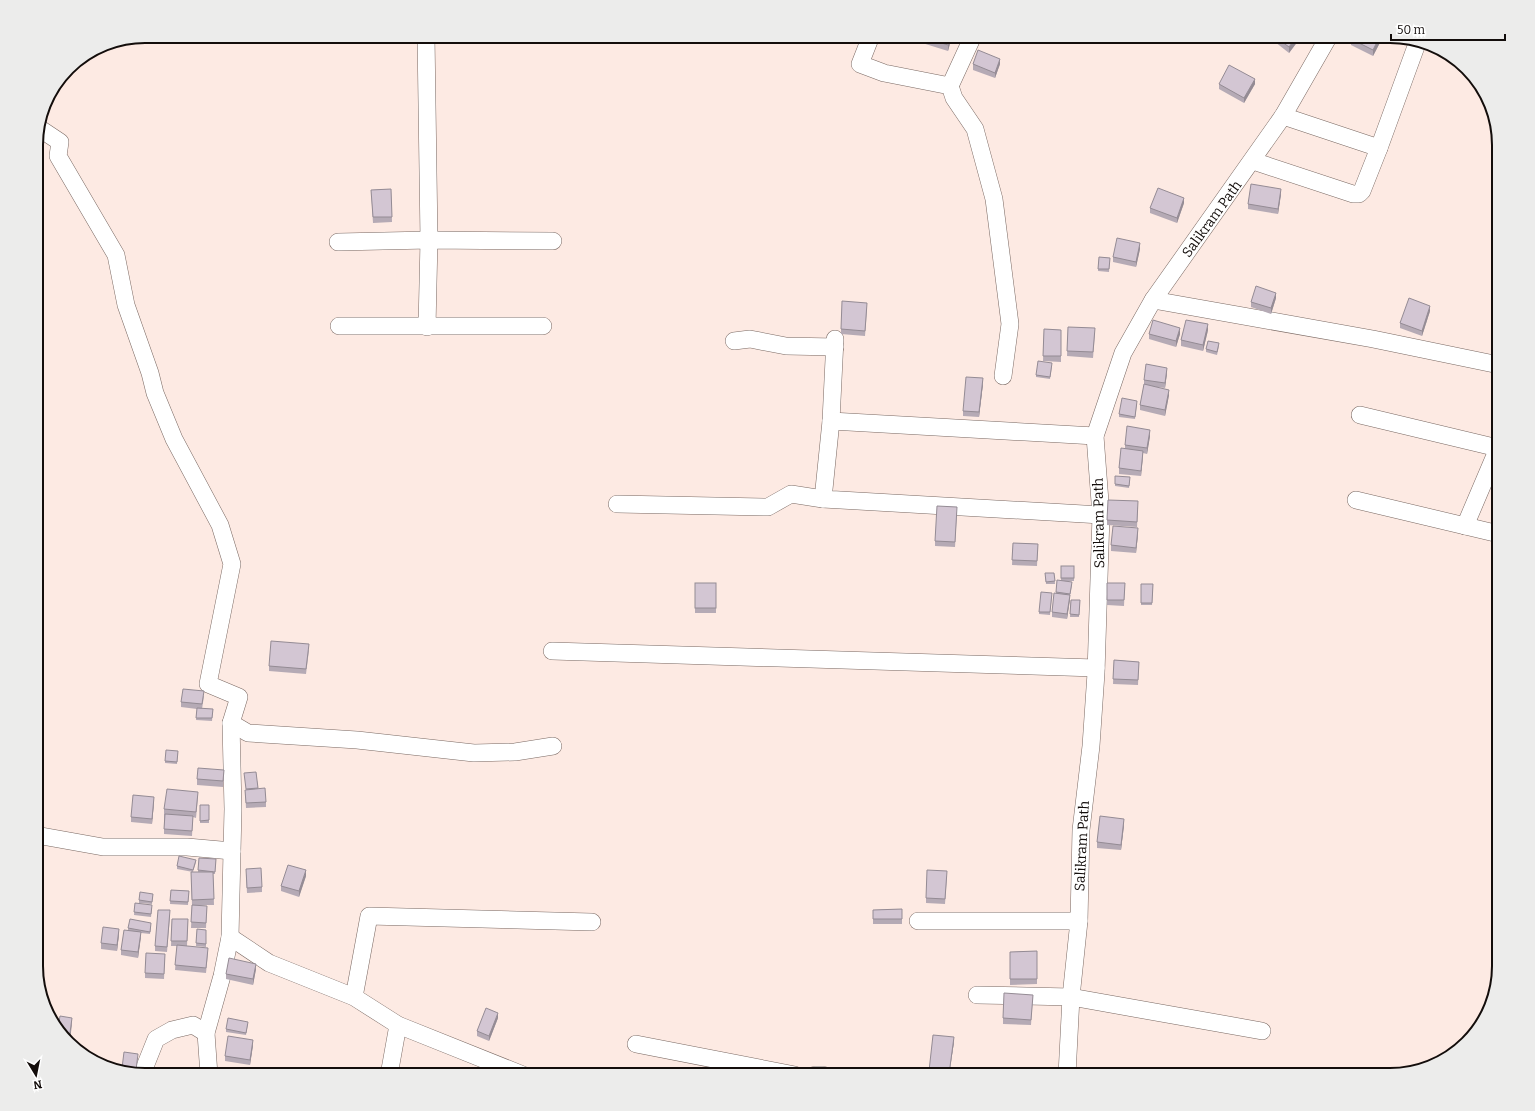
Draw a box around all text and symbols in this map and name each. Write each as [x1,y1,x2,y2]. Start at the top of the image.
scale bar [1391,16,1505,42]
text: 50 m [1397,23,1426,37]
street label: Salikram Path [1179,177,1246,261]
street label: Salikram Path [1090,477,1108,568]
street label: Salikram Path [1071,800,1093,892]
north arrow [16,1055,56,1095]
text: N [32,1077,43,1092]

